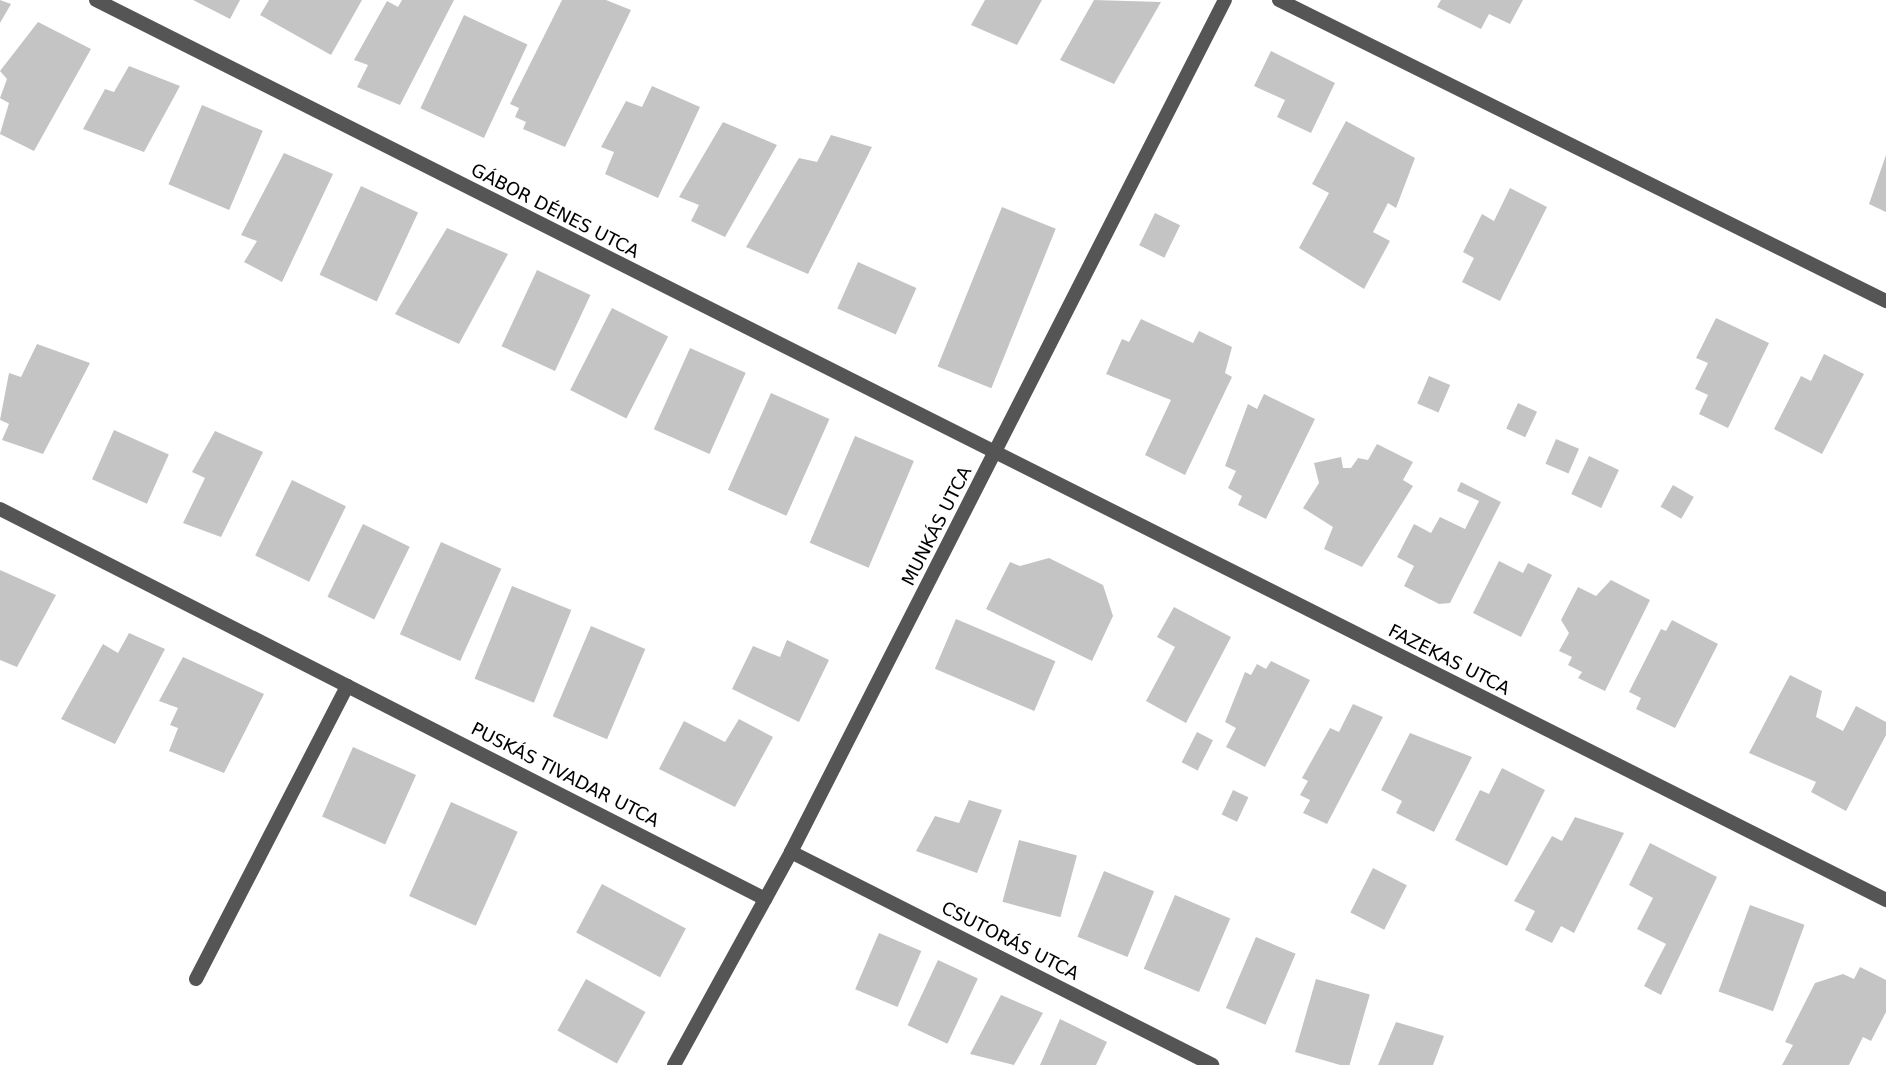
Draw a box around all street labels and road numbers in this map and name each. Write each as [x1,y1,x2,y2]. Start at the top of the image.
street label: GÁBOR DÉNES UTCA [467,159,643,263]
street label: MUNKÁS UTCA [898,463,976,589]
street label: FAZEKAS UTCA [1385,620,1513,700]
street label: PUSKÁS TIVADAR UTCA [467,718,663,832]
street label: CSUTORÁS UTCA [938,897,1082,985]

